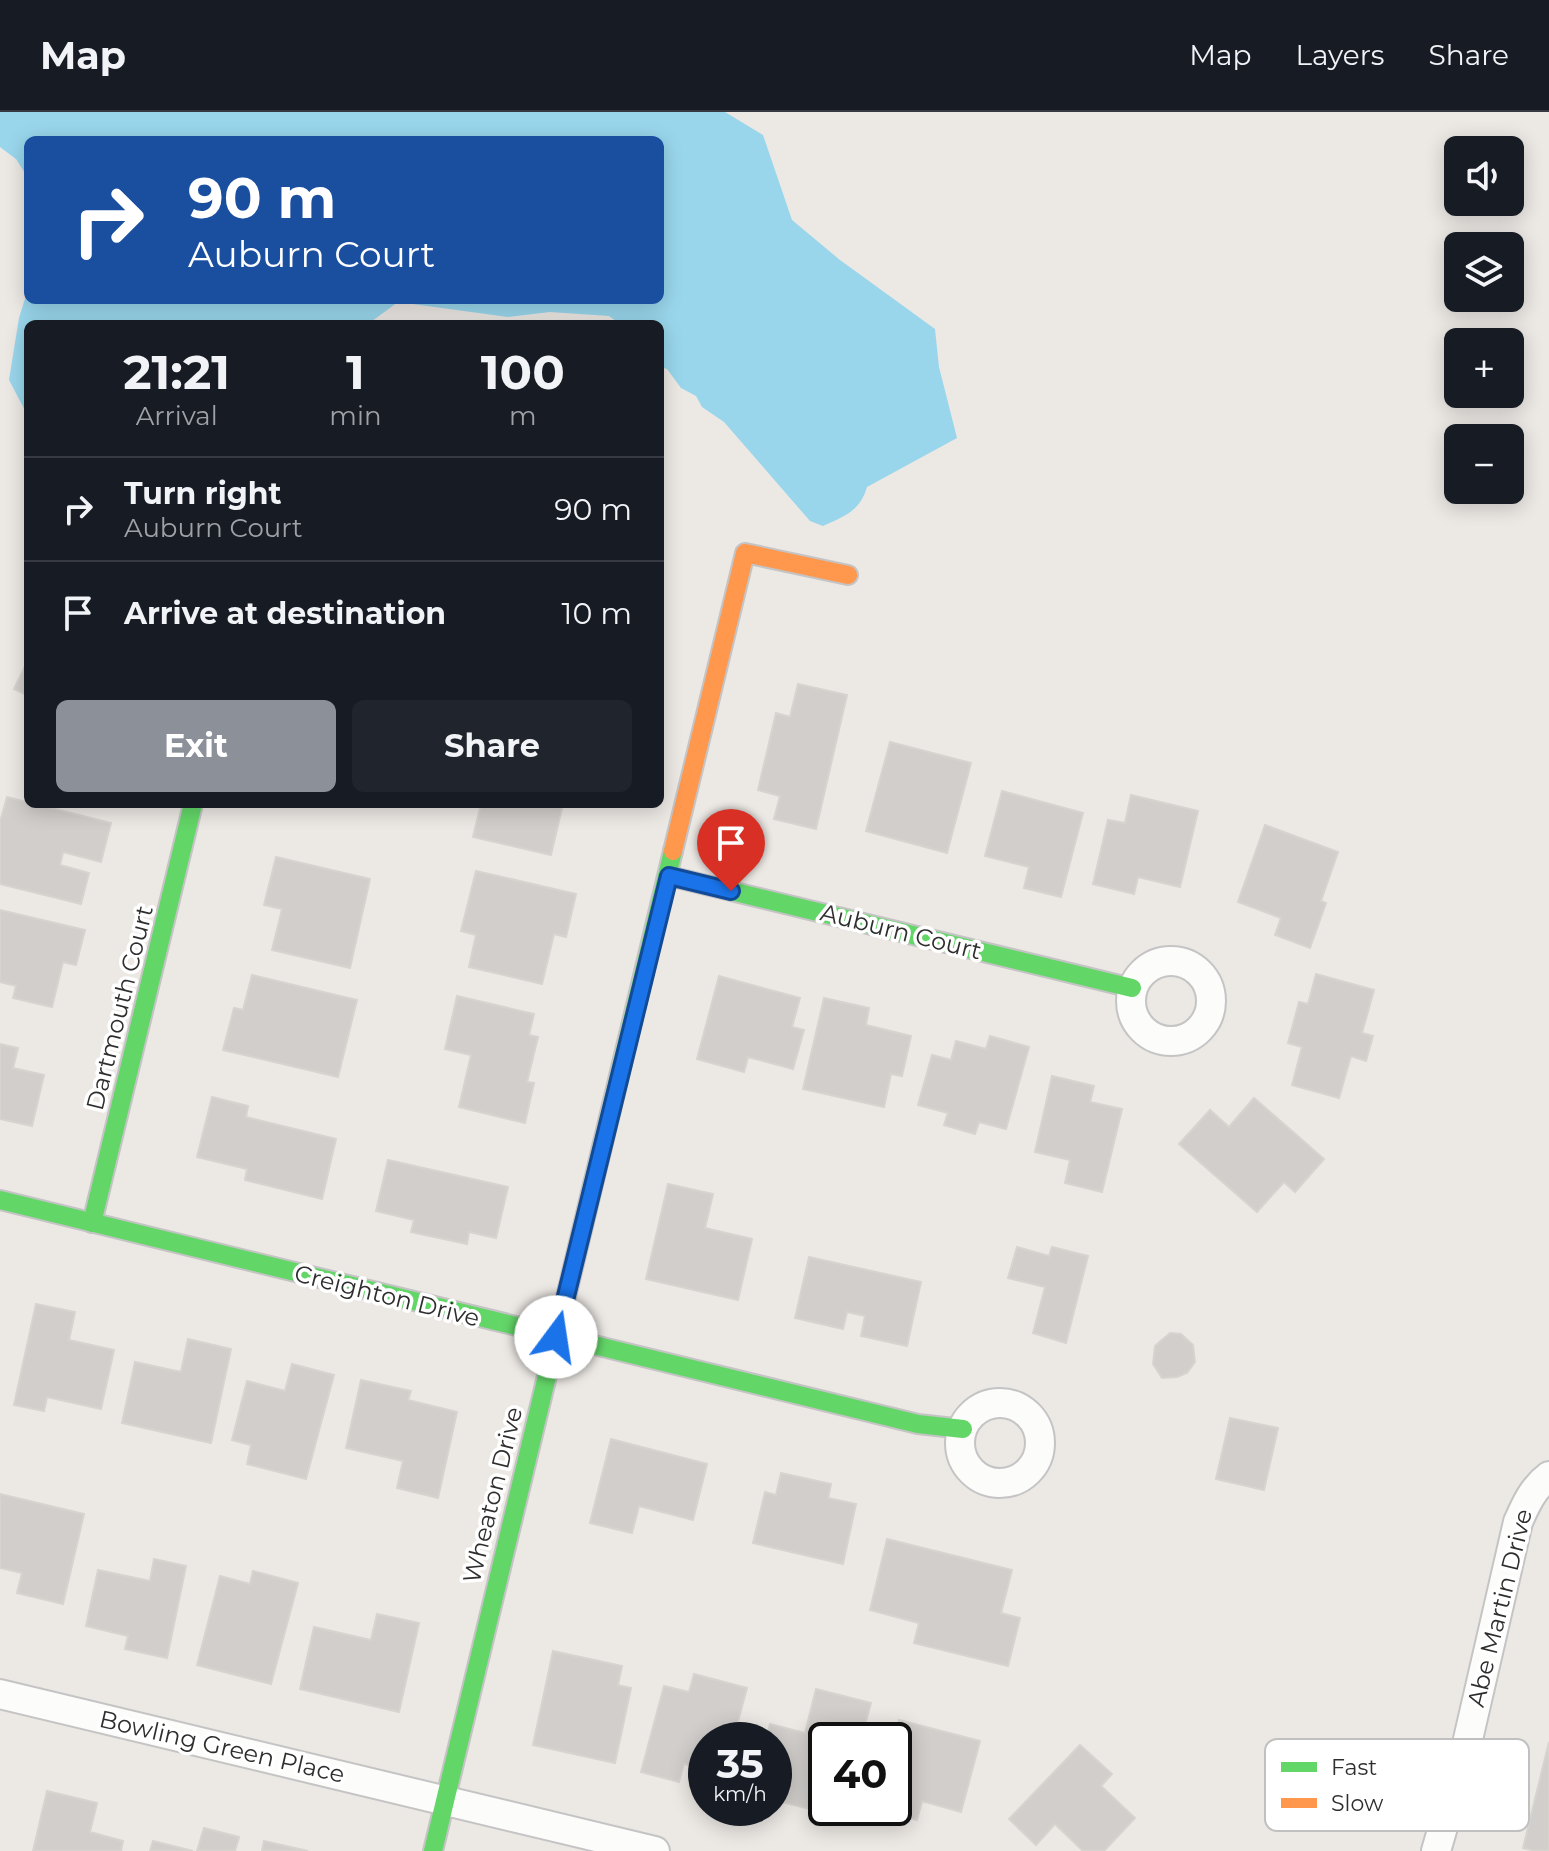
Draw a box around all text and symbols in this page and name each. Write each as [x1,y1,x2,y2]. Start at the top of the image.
text: Map [40,32,126,79]
text: Map [1189,38,1252,72]
text: Layers [1296,38,1385,72]
text: Share [1429,38,1509,72]
map controls [1444,136,1524,504]
button: sound [1444,136,1524,216]
text: 90 m [188,164,336,232]
icon: right [56,168,160,272]
text: Auburn Court [188,232,435,276]
button: layers [1444,232,1524,312]
button: + [1444,328,1524,408]
text: 21:21 [123,343,230,401]
text: 1 [346,343,365,401]
text: 100 [481,343,565,401]
text: Arrival [136,400,218,432]
text: min [329,400,381,432]
text: m [509,400,537,432]
button: − [1444,424,1524,504]
text: Turn right [124,475,281,512]
icon: right [56,487,100,531]
text: 90 m [554,491,632,528]
text: Auburn Court [124,512,303,544]
icon: arrive [56,591,100,635]
text: Arrive at destination [124,595,446,632]
text: 10 m [562,595,632,632]
button: Exit [56,700,336,792]
button: Share [352,700,632,792]
pin [697,809,765,891]
icon: arrive [709,821,753,865]
street label: Auburn Court [818,898,985,966]
street label: Dartmouth Court [80,902,159,1113]
street label: Creighton Drive [292,1259,483,1333]
position arrow [514,1295,598,1379]
street label: Wheaton Drive [457,1404,528,1586]
street label: Abe Martin Drive [1461,1506,1538,1710]
street label: Bowling Green Place [97,1704,348,1789]
speed limit sign: 40 [808,1722,912,1826]
text: 35 [716,1739,764,1788]
legend [1265,1739,1529,1831]
text: Fast [1331,1754,1377,1781]
text: km/h [713,1782,767,1806]
text: Slow [1331,1790,1384,1817]

